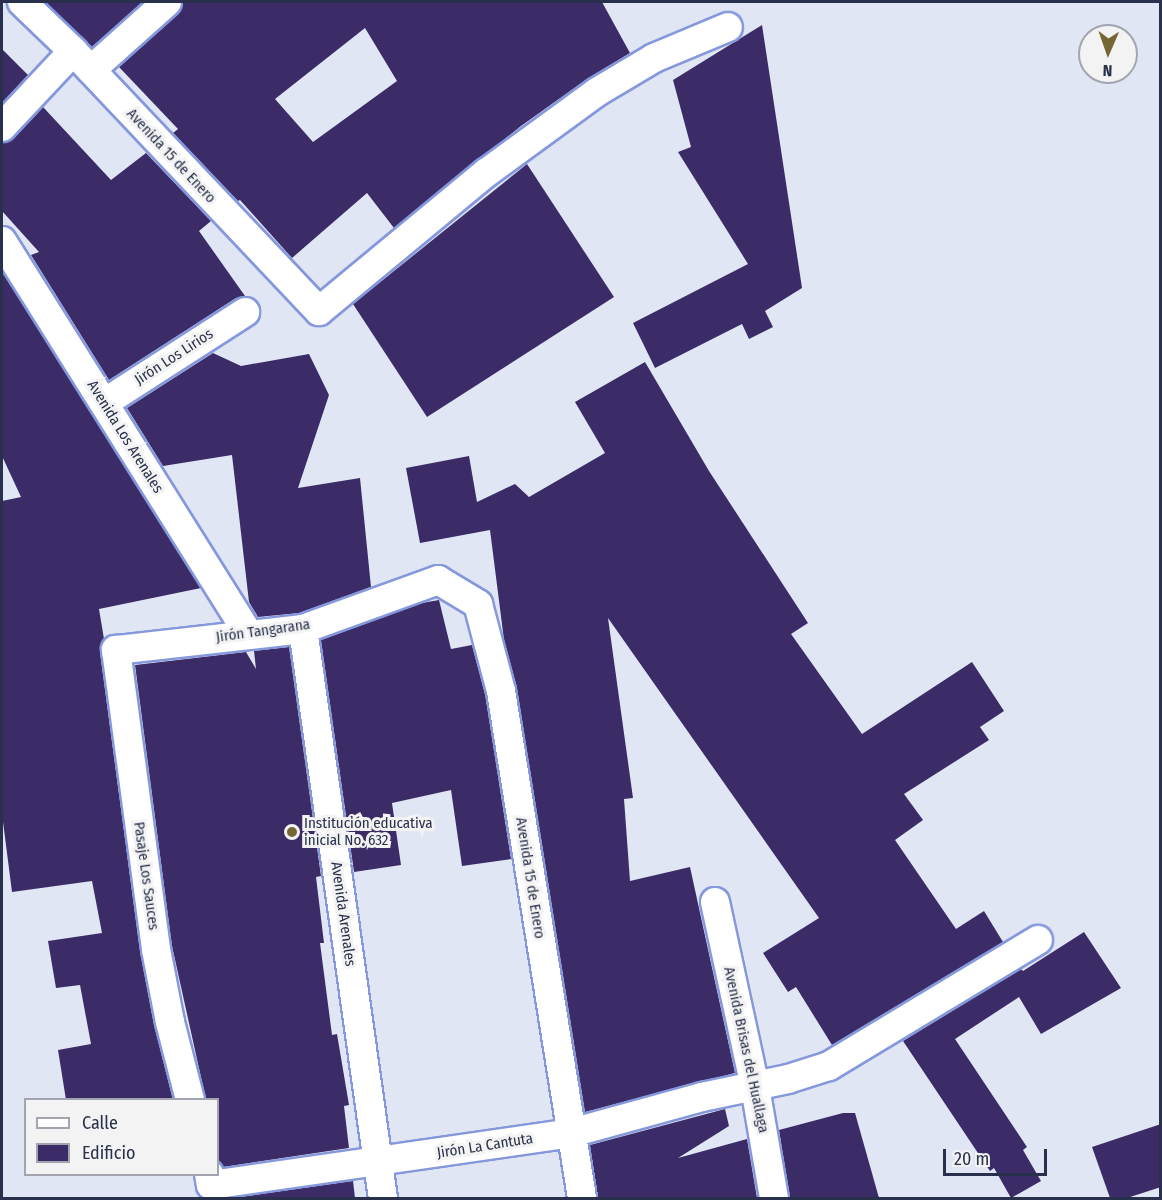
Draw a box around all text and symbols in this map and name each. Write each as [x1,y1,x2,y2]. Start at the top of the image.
north arrow [1078,24,1138,84]
text: N [1102,61,1113,80]
street label: Avenida 15 de Enero [123,105,219,207]
street label: Jirón Los Lirios [131,325,217,389]
street label: Avenida Los Arenales [83,377,167,497]
street label: Jirón Tangarana [215,615,311,647]
place label: Institución educativa inicial No. 632 [304,814,433,849]
street label: Avenida 15 de Enero [512,816,548,940]
street label: Pasaje Los Sauces [129,821,163,931]
marker: Institución educativa inicial No. 632 [285,825,299,839]
street label: Avenida Arenales [327,861,359,967]
street label: Avenida Brisas del Huallaga [720,965,772,1135]
legend [24,1098,219,1176]
text: Calle [82,1112,118,1134]
street label: Jirón La Cantuta [436,1130,534,1162]
scale bar [946,1137,1050,1175]
text: Edificio [82,1142,135,1164]
text: 20 m [954,1148,989,1170]

